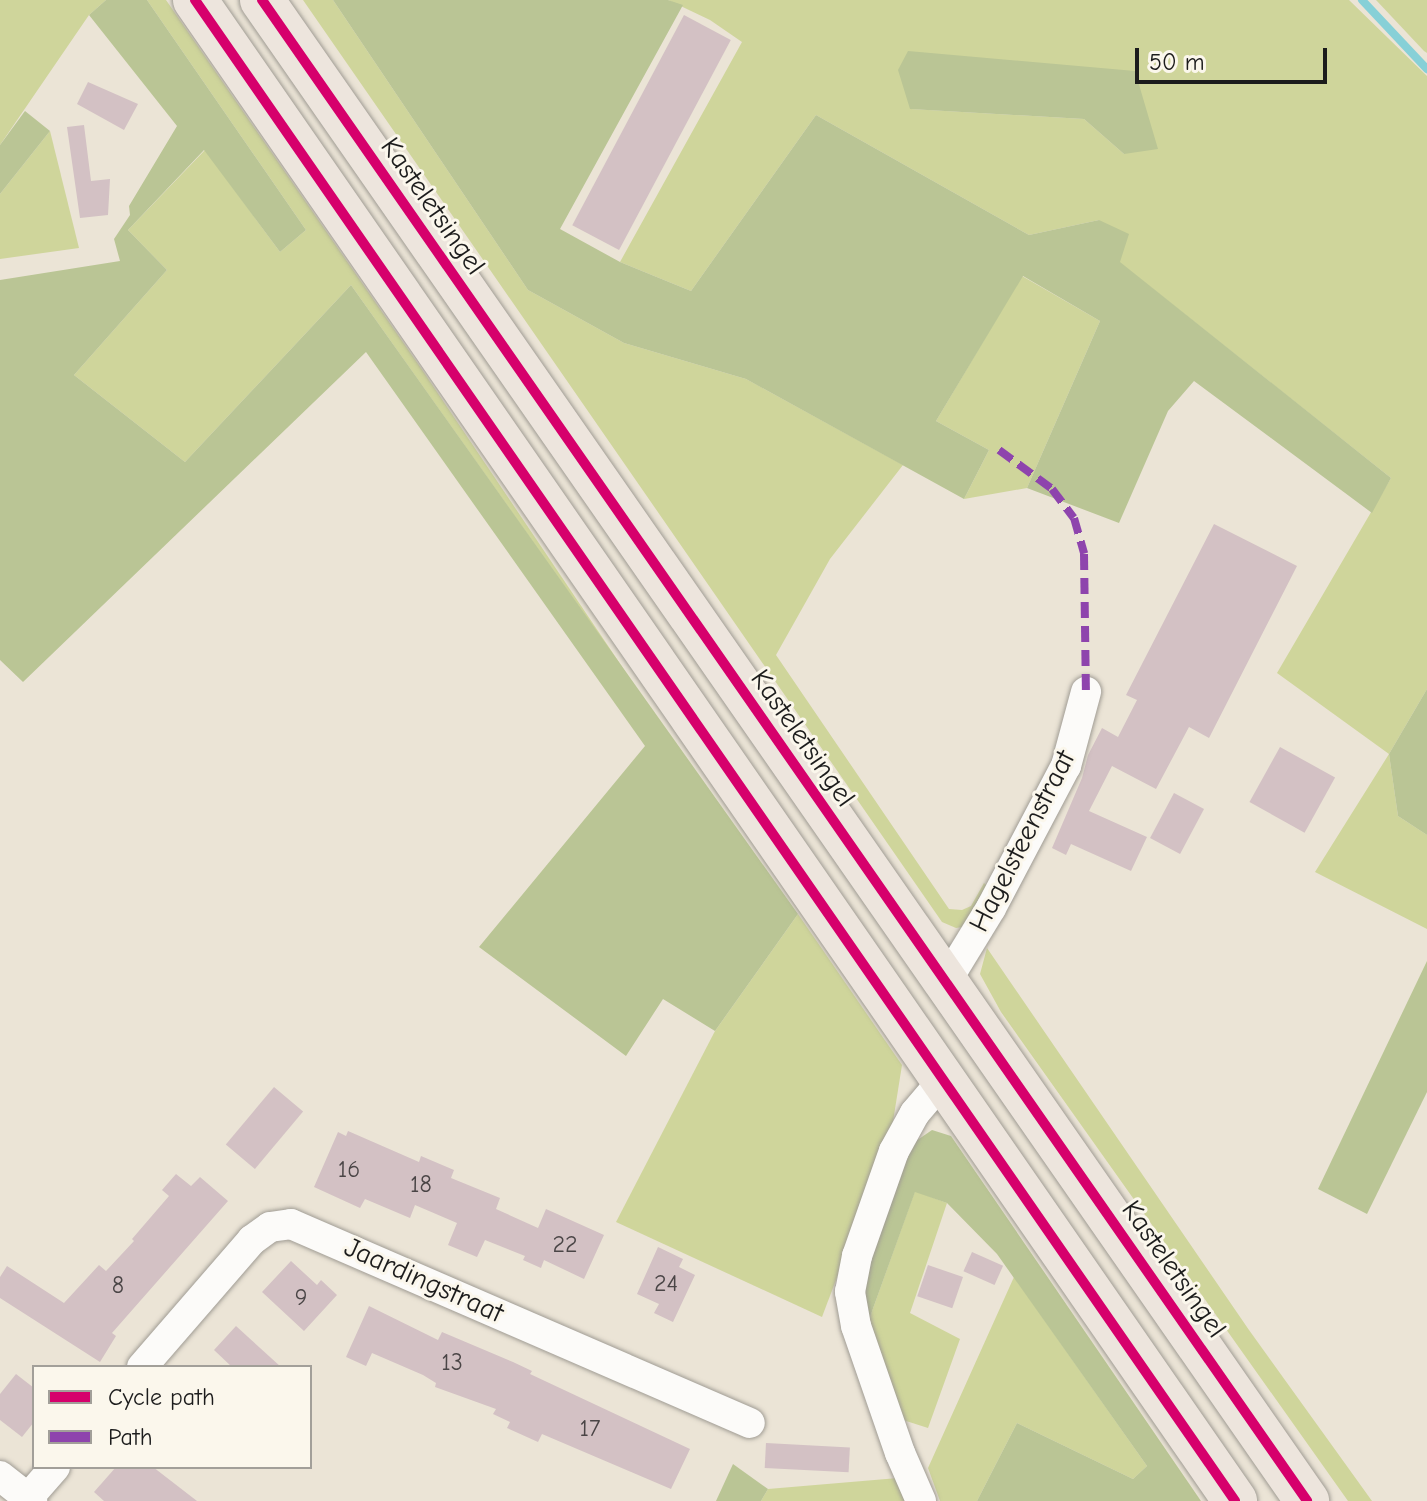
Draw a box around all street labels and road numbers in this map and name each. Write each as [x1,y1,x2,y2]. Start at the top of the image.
street label: Kasteletsingel [373,131,493,281]
street label: Kasteletsingel [743,663,863,813]
street label: Hagelsteenstraat [962,745,1082,937]
street label: Kasteletsingel [1114,1194,1234,1344]
street label: Jaardingstraat [339,1230,509,1330]

